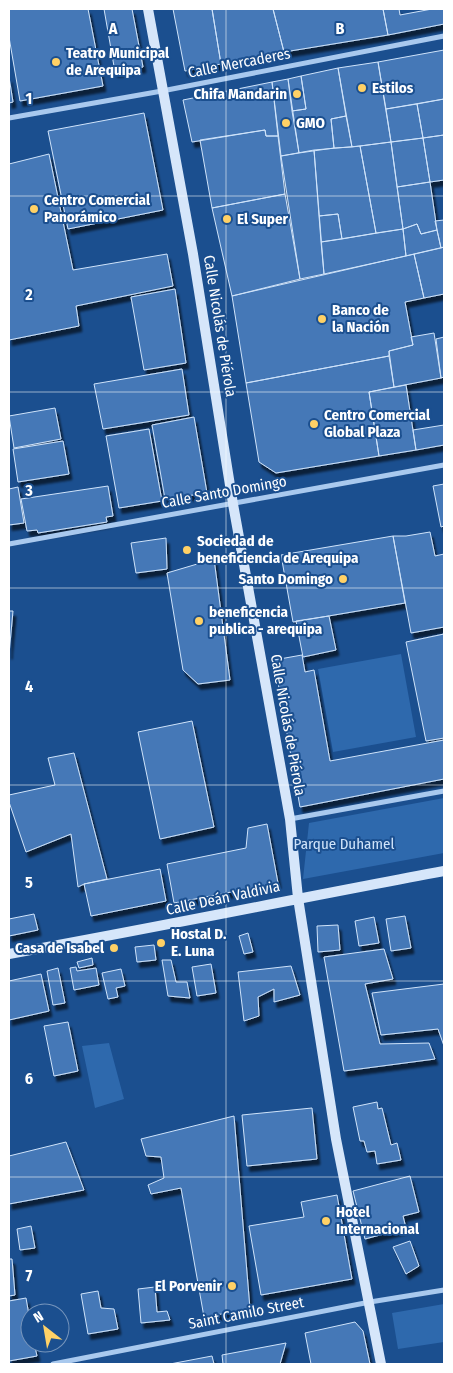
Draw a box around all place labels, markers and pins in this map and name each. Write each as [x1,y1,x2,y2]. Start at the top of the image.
place label: Teatro Municipal de Arequipa [66,44,170,79]
marker: Teatro Municipal de Arequipa [50,56,62,68]
place label: Estilos [372,79,414,97]
marker: Estilos [356,82,368,94]
place label: Chifa Mandarin [193,85,287,103]
marker: Chifa Mandarin [291,88,303,100]
place label: GMO [296,114,325,132]
marker: GMO [280,117,292,129]
place label: Centro Comercial Panorámico [44,191,151,226]
marker: Centro Comercial Panorámico [28,203,40,215]
place label: El Super [237,210,289,228]
marker: El Super [221,213,233,225]
place label: Banco de la Nación [332,301,389,336]
marker: Banco de la Nación [316,313,328,325]
place label: Centro Comercial Global Plaza [324,406,431,441]
marker: Centro Comercial Global Plaza [308,418,320,430]
place label: Sociedad de beneficiencia de Arequipa [197,532,359,567]
marker: Sociedad de beneficiencia de Arequipa [181,544,193,556]
place label: Santo Domingo [238,570,333,588]
marker: Santo Domingo [337,573,349,585]
place label: beneficencia publica - arequipa [209,603,323,638]
marker: beneficencia publica - arequipa [193,615,205,627]
place label: Hostal D. E. Luna [171,925,227,960]
marker: Hostal D. E. Luna [155,937,167,949]
place label: Casa de Isabel [15,939,105,957]
marker: Casa de Isabel [108,942,120,954]
place label: Hotel Internacional [336,1203,420,1238]
marker: Hotel Internacional [320,1215,332,1227]
place label: El Porvenir [155,1277,223,1295]
marker: El Porvenir [226,1280,238,1292]

